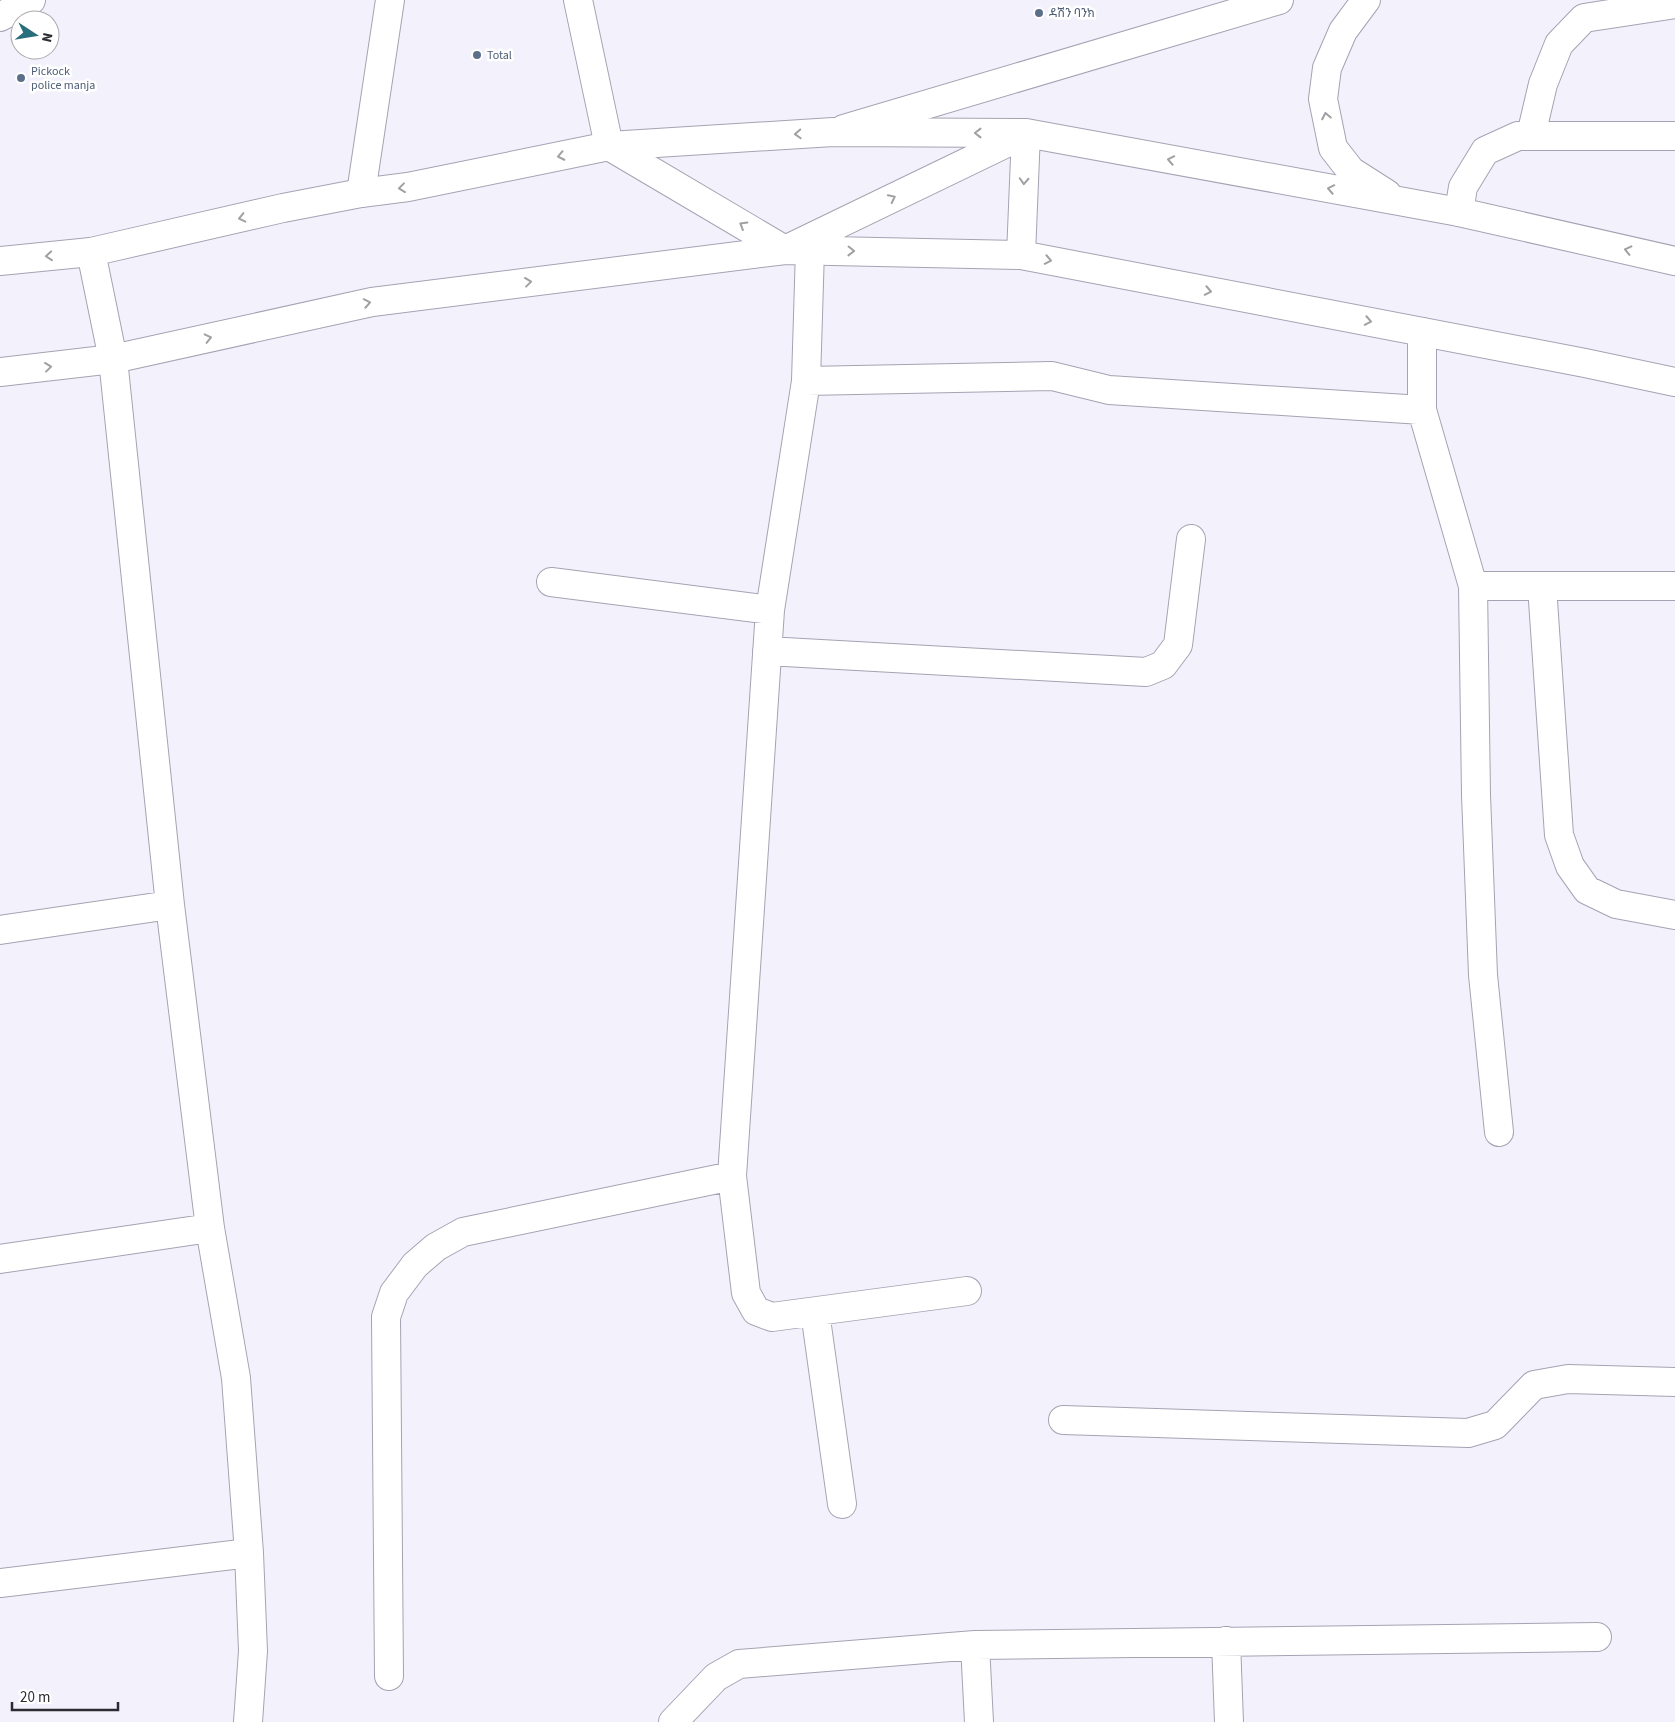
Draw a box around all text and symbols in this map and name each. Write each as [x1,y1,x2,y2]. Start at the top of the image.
place label: ዳሽን ባንክ [1049,5,1095,22]
marker: ዳሽን ባንክ [1033,7,1045,19]
north arrow [10,10,60,60]
text: N [36,31,57,44]
place label: Total [487,47,512,64]
marker: Total [471,49,483,61]
place label: Pickock police manja [31,63,95,94]
marker: Pickock police manja [15,72,27,84]
one-way arrow [1322,111,1332,120]
one-way arrow [973,128,981,138]
one-way arrow [794,129,802,140]
one-way arrow [557,150,566,160]
one-way arrow [1167,155,1176,165]
one-way arrow [1019,178,1030,186]
one-way arrow [398,182,406,193]
one-way arrow [1327,185,1336,195]
one-way arrow [887,194,896,204]
one-way arrow [238,212,247,222]
one-way arrow [740,221,749,231]
one-way arrow [1623,245,1632,256]
one-way arrow [848,246,856,256]
one-way arrow [45,250,53,261]
one-way arrow [1044,255,1053,265]
one-way arrow [524,277,532,288]
one-way arrow [1204,285,1212,295]
one-way arrow [362,298,371,309]
one-way arrow [1363,316,1372,326]
one-way arrow [204,333,213,344]
one-way arrow [45,362,53,373]
scale bar [12,1680,119,1712]
text: 20 m [20,1687,50,1708]

